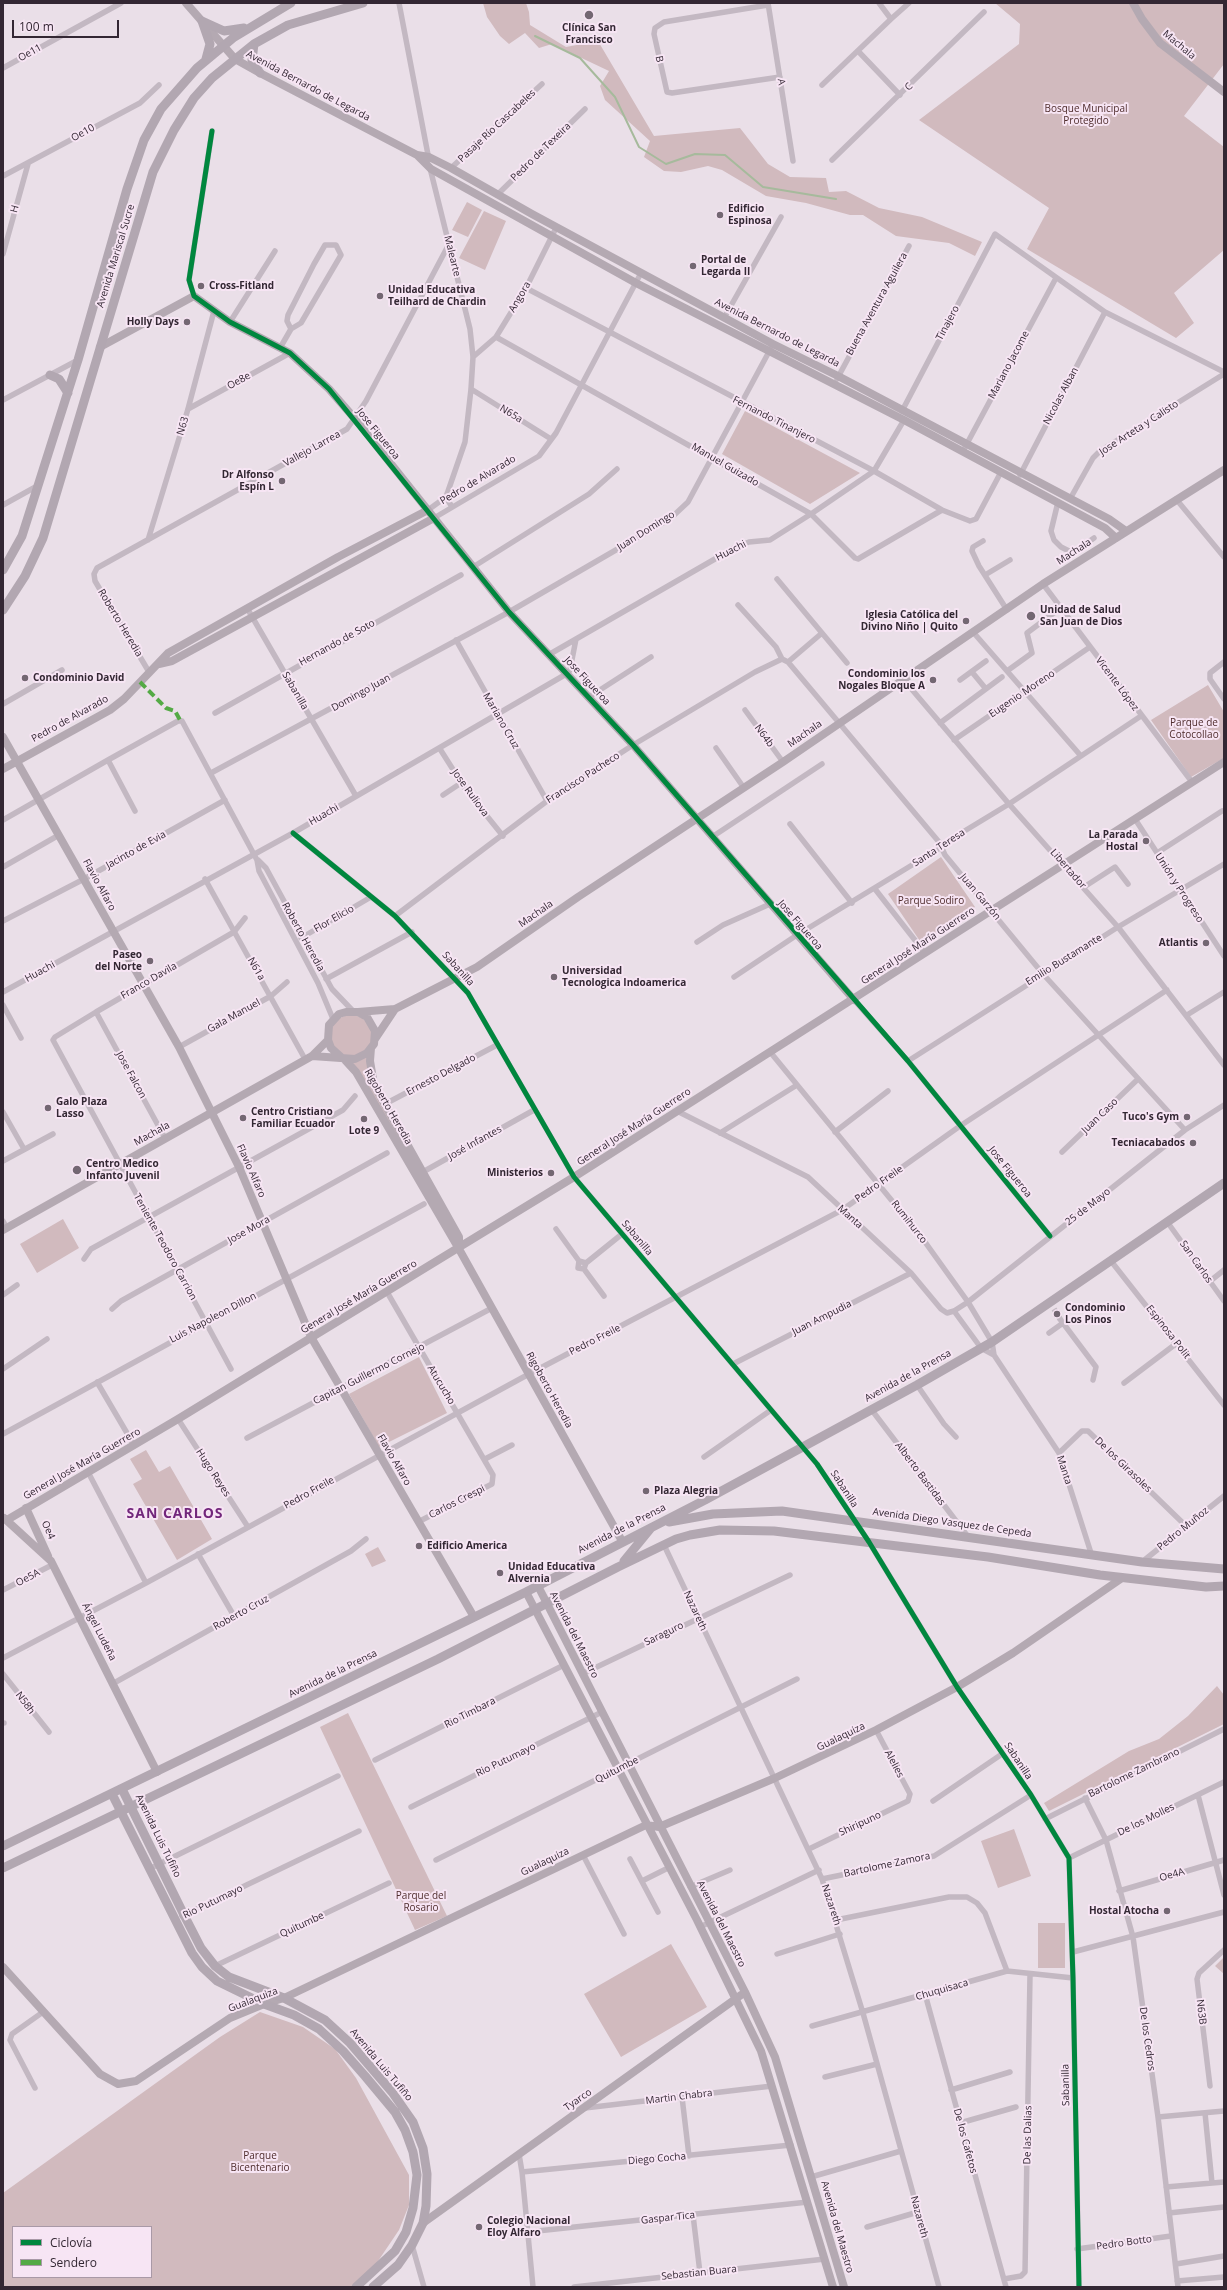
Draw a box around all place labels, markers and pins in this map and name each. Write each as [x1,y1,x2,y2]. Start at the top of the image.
marker: Clínica San Francisco [583,9,595,21]
place label: Clínica San Francisco [562,22,616,46]
place label: Edificio Espinosa [728,203,772,226]
marker: Edificio Espinosa [715,210,725,220]
place label: Portal de Legarda II [701,254,750,278]
marker: Portal de Legarda II [688,261,698,271]
place label: Cross-Fitland [209,280,274,292]
marker: Cross-Fitland [196,281,206,291]
place label: Unidad Educativa Teilhard de Chardin [388,284,486,308]
marker: Unidad Educativa Teilhard de Chardin [375,291,385,301]
place label: Holly Days [127,316,179,328]
marker: Holly Days [182,317,192,327]
place label: Dr Alfonso Espín L [222,469,274,492]
marker: Dr Alfonso Espín L [277,476,287,486]
place label: Unidad de Salud San Juan de Dios [1040,604,1122,628]
place label: Iglesia Católica del Divino Niño | Quito [861,609,958,632]
marker: Unidad de Salud San Juan de Dios [1025,610,1037,622]
marker: Iglesia Católica del Divino Niño | Quito [961,616,971,626]
place label: Condominio los Nogales Bloque A [838,668,925,692]
place label: Condominio David [33,672,124,684]
marker: Condominio David [20,673,30,683]
marker: Condominio los Nogales Bloque A [928,675,938,685]
place label: La Parada Hostal [1088,829,1138,852]
marker: La Parada Hostal [1141,836,1151,846]
place label: Atlantis [1159,937,1198,949]
marker: Atlantis [1201,938,1211,948]
place label: Paseo del Norte [95,949,142,972]
marker: Paseo del Norte [145,956,155,966]
place label: Universidad Tecnologica Indoamerica [562,965,686,988]
marker: Universidad Tecnologica Indoamerica [549,972,559,982]
place label: Galo Plaza Lasso [56,1096,107,1120]
marker: Galo Plaza Lasso [43,1103,53,1113]
place label: Centro Cristiano Familiar Ecuador [251,1106,335,1130]
place label: Tuco's Gym [1122,1111,1179,1123]
marker: Tuco's Gym [1182,1112,1192,1122]
marker: Centro Cristiano Familiar Ecuador [238,1113,248,1123]
marker: Lote 9 [359,1114,369,1124]
place label: Lote 9 [349,1125,379,1137]
place label: Tecniacabados [1111,1137,1185,1149]
marker: Tecniacabados [1188,1138,1198,1148]
place label: Centro Medico Infanto Juvenil [86,1158,160,1182]
marker: Centro Medico Infanto Juvenil [71,1164,83,1176]
place label: Ministerios [487,1167,543,1179]
marker: Ministerios [546,1168,556,1178]
place label: Condominio Los Pinos [1065,1302,1125,1326]
marker: Condominio Los Pinos [1052,1309,1062,1319]
place label: Plaza Alegria [654,1485,718,1497]
marker: Plaza Alegria [641,1486,651,1496]
place label: Edificio America [427,1540,507,1552]
marker: Edificio America [414,1541,424,1551]
place label: Unidad Educativa Alvernia [508,1561,595,1584]
marker: Unidad Educativa Alvernia [495,1568,505,1578]
place label: Hostal Atocha [1089,1905,1159,1917]
marker: Hostal Atocha [1162,1906,1172,1916]
place label: Colegio Nacional Eloy Alfaro [487,2215,570,2238]
marker: Colegio Nacional Eloy Alfaro [474,2222,484,2232]

